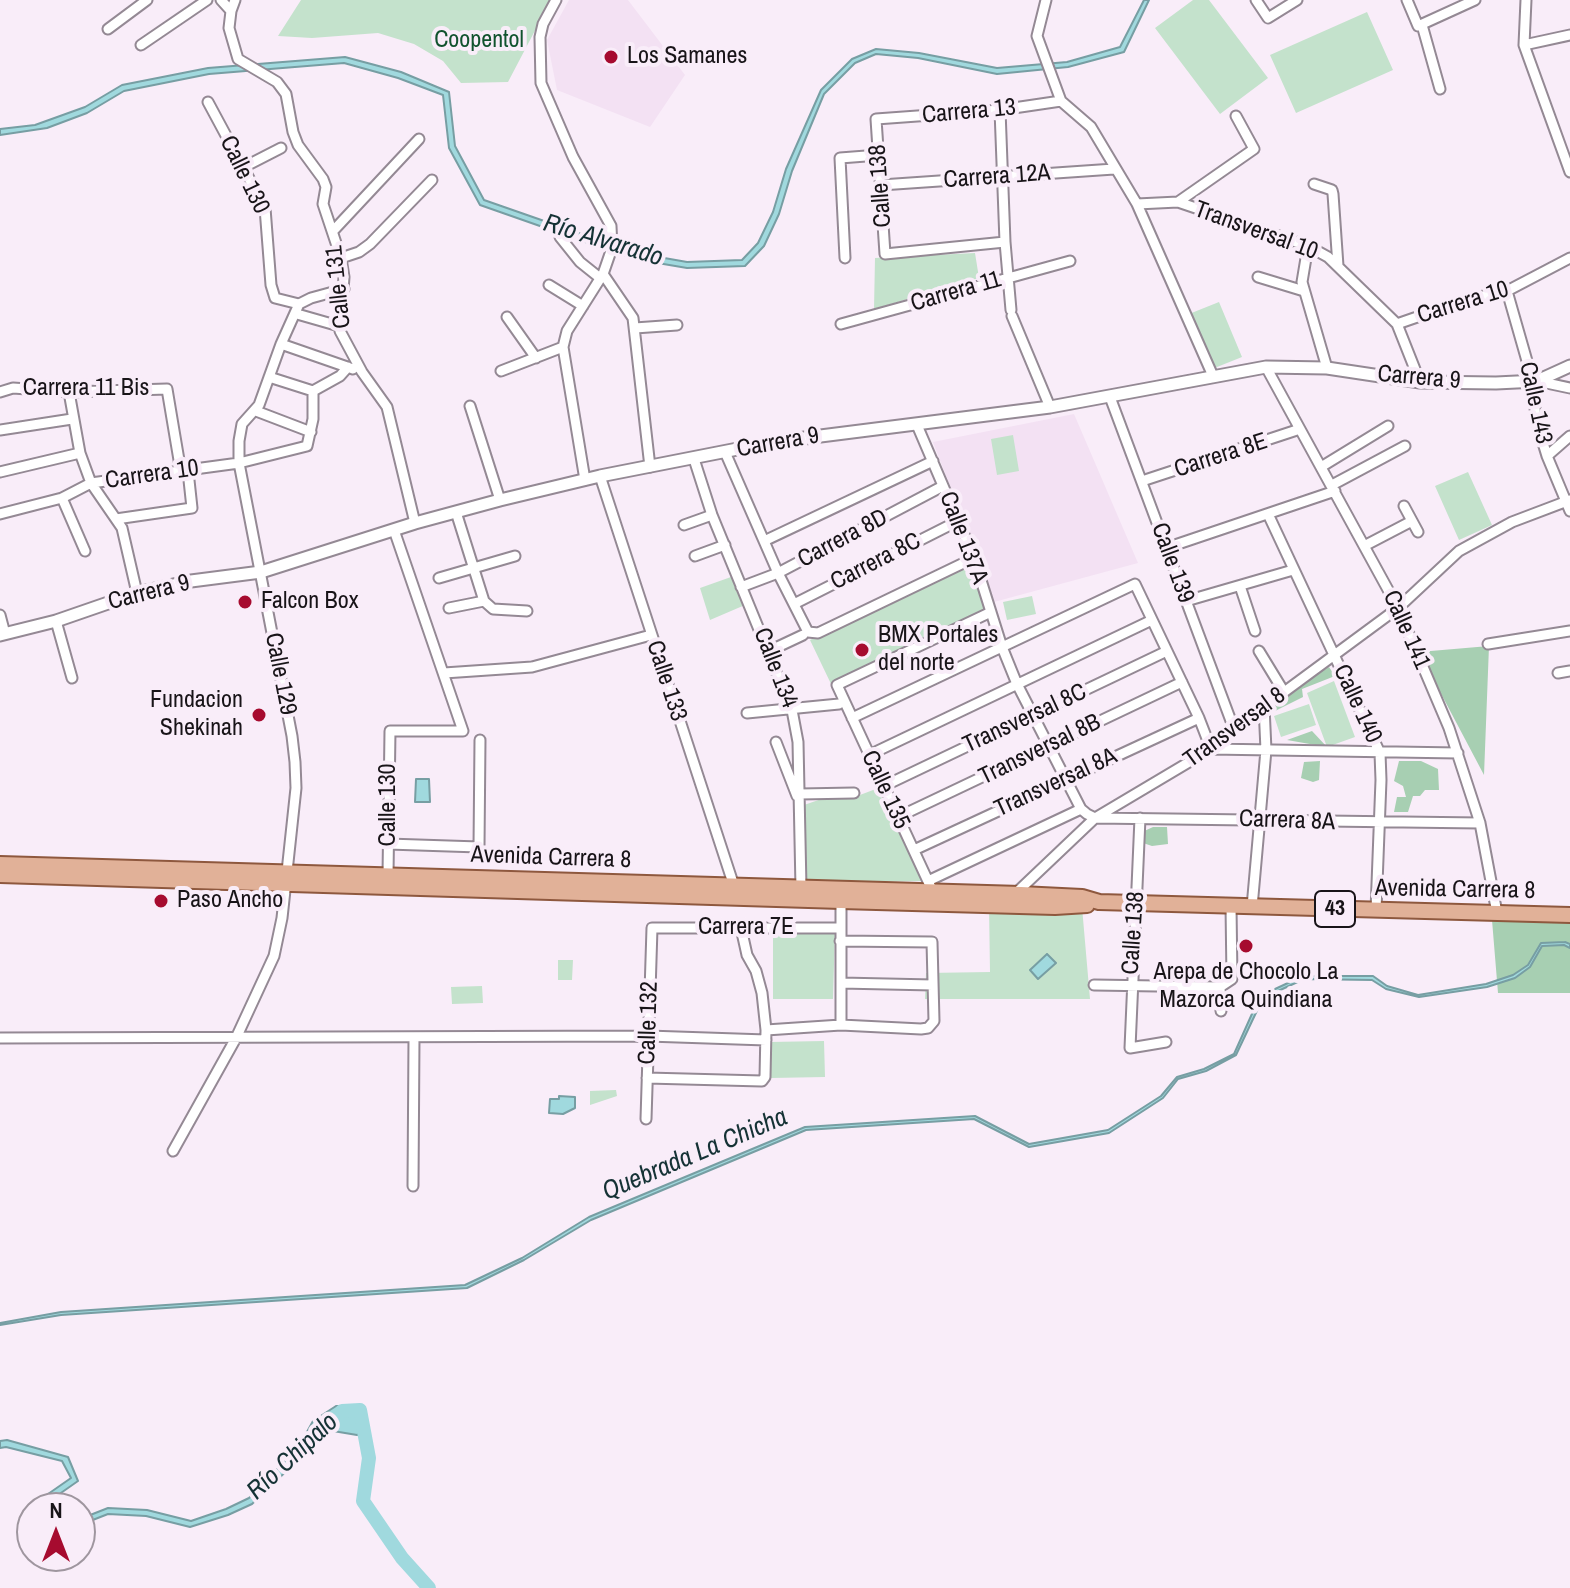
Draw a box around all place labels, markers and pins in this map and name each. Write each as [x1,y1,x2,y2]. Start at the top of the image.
place label: Los Samanes [627,43,747,71]
marker: Los Samanes [602,48,620,66]
place label: Falcon Box [261,588,358,616]
marker: Falcon Box [236,593,254,611]
place label: BMX Portales del norte [878,622,998,678]
marker: BMX Portales del norte [853,641,871,659]
place label: Fundacion Shekinah [150,687,243,743]
marker: Fundacion Shekinah [250,706,268,724]
place label: Paso Ancho [177,887,283,915]
marker: Paso Ancho [152,892,170,910]
marker: Arepa de Chocolo La Mazorca Quindiana [1237,937,1255,955]
place label: Arepa de Chocolo La Mazorca Quindiana [1154,959,1338,1015]

